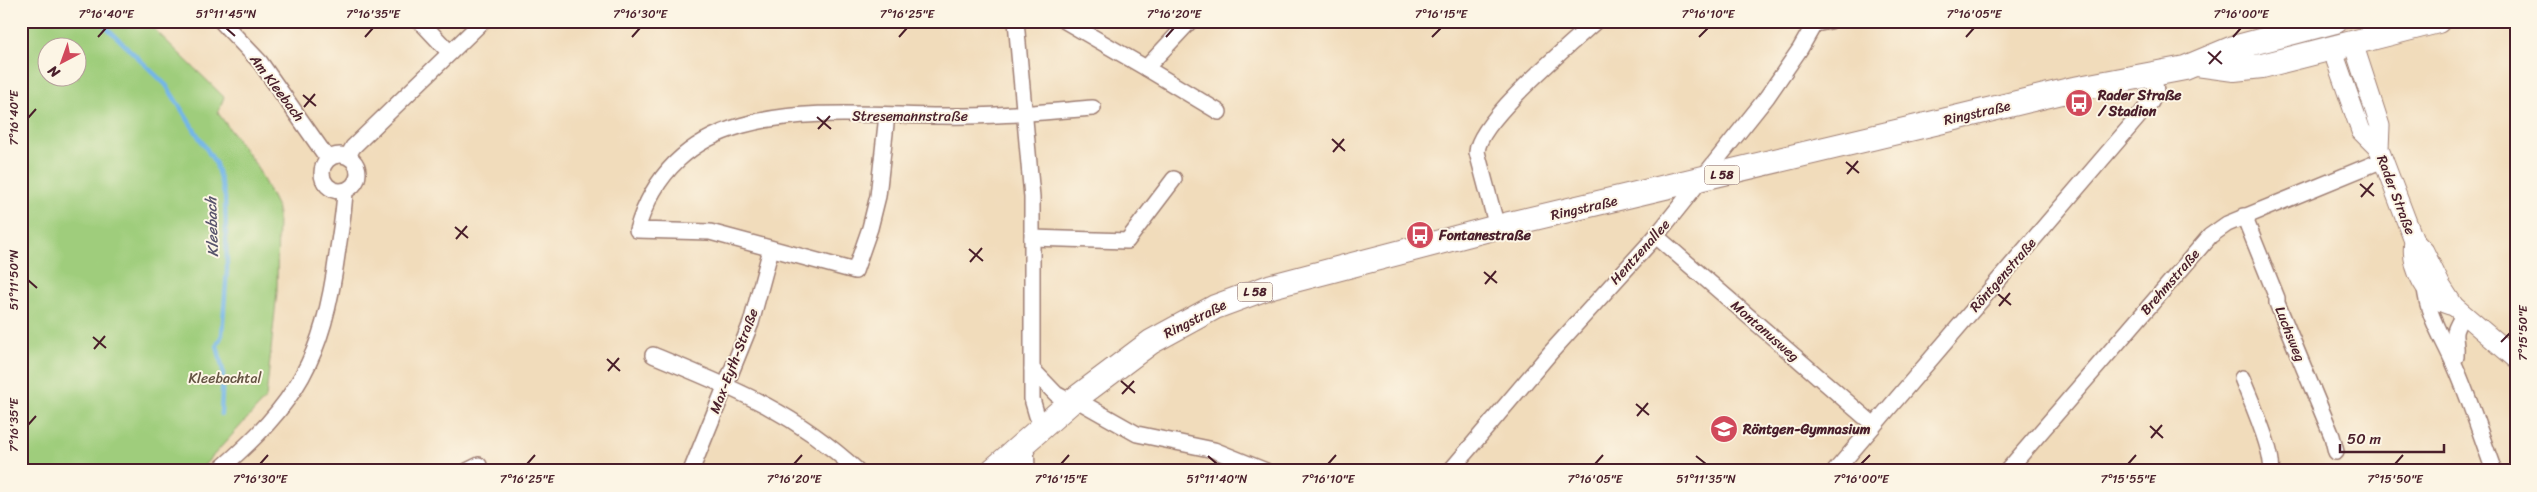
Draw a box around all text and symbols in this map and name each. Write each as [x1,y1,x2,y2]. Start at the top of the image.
text: 7°16'40"E [78,3,135,25]
text: 51°11'45"N [196,3,257,25]
text: 7°16'35"E [346,3,401,25]
text: 7°16'30"E [613,3,668,25]
text: 7°16'25"E [880,3,935,25]
text: 7°16'20"E [1147,3,1203,25]
text: 7°16'15"E [1415,3,1469,25]
text: 7°16'10"E [1682,3,1736,25]
text: 7°16'05"E [1947,3,2003,25]
text: 7°16'00"E [2213,3,2270,25]
north arrow [38,38,88,88]
street label: Am Kleebach [243,48,311,127]
text: N [42,59,66,85]
place label: Rader Straße / Stadion [2097,83,2182,124]
bus stop icon: Rader Straße / Stadion [2064,88,2094,118]
text: 7°16'40"E [3,89,25,146]
street label: Ringstraße [1941,93,2013,133]
street label: Stresemannstraße [852,104,968,129]
street label: Rader Straße [2369,152,2423,238]
road number: L 58 [1704,166,1740,184]
street label: Ringstraße [1548,188,1620,228]
water label: Kleebach [198,196,226,257]
street label: Hentzenallee [1603,213,1677,291]
bus stop icon: Fontanestraße [1405,220,1435,250]
place label: Fontanestraße [1438,223,1532,248]
street label: Röntgenstraße [1963,232,2043,318]
street label: Brehmstraße [2134,243,2206,321]
text: 51°11'50"N [3,249,25,310]
road number: L 58 [1238,282,1272,302]
street label: Ringstraße [1159,292,1231,346]
street label: Montanusweg [1725,294,1805,368]
street label: Luchsweg [2268,302,2312,366]
text: 7°15'50"E [2512,304,2534,361]
street label: Max-Eyth-Straße [702,305,766,417]
park label: Kleebachtal [189,366,262,391]
text: 7°16'35"E [3,397,25,452]
school or university icon: Röntgen-Gymnasium [1709,414,1739,444]
place label: Röntgen-Gymnasium [1742,417,1871,442]
scale bar [2340,422,2443,454]
text: 50 m [2347,426,2382,452]
text: 7°16'30"E [233,468,288,490]
text: 7°16'25"E [500,468,555,490]
text: 7°16'20"E [767,468,823,490]
text: 7°16'15"E [1035,468,1089,490]
text: 51°11'40"N [1187,468,1248,490]
text: 7°16'10"E [1302,468,1356,490]
text: 7°16'05"E [1568,468,1624,490]
text: 51°11'35"N [1676,468,1736,490]
text: 7°16'00"E [1833,468,1890,490]
text: 7°15'55"E [2100,468,2157,490]
text: 7°15'50"E [2367,468,2424,490]

